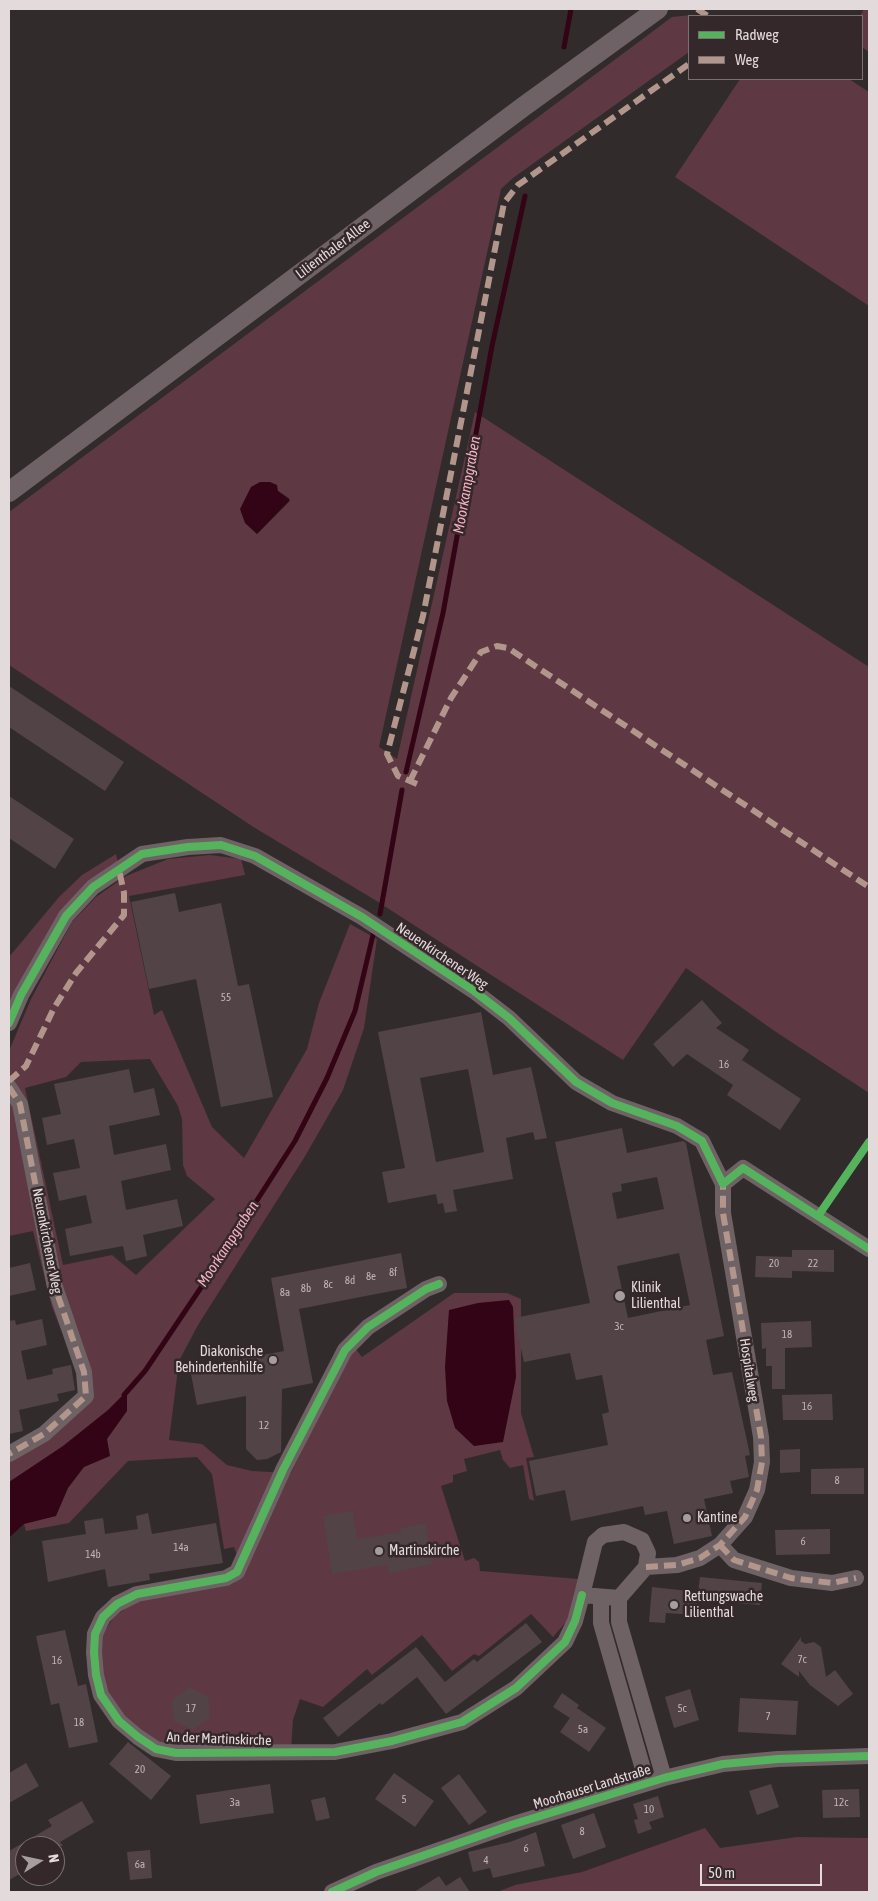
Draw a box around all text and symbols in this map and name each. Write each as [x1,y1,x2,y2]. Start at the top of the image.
legend [688,15,863,80]
text: Radweg [735,26,779,43]
text: Weg [735,51,759,68]
street label: Lilienthaler Allee [292,216,374,282]
water label: Moorkampgraben [450,435,484,535]
street label: Neuenkirchener Weg [393,919,491,993]
house number: 55 [221,991,231,1005]
house number: 16 [719,1058,729,1072]
street label: Neuenkirchener Weg [29,1187,65,1295]
water label: Moorkampgraben [194,1198,262,1290]
house number: 20 [769,1257,779,1271]
house number: 22 [808,1257,818,1271]
house number: 8f [389,1266,397,1280]
house number: 8e [366,1270,376,1284]
house number: 8d [345,1274,355,1288]
house number: 8c [323,1278,333,1292]
place label: Klinik Lilienthal [631,1280,681,1312]
house number: 8b [301,1282,311,1296]
house number: 8a [280,1286,290,1300]
marker: Klinik Lilienthal [613,1289,627,1303]
house number: 3c [614,1320,624,1334]
house number: 18 [782,1328,792,1342]
street label: Hospitalweg [736,1337,762,1403]
place label: Diakonische Behindertenhilfe [175,1344,263,1376]
marker: Diakonische Behindertenhilfe [267,1354,279,1366]
house number: 16 [802,1400,812,1414]
house number: 12 [259,1419,269,1433]
house number: 8 [834,1474,840,1488]
place label: Kantine [697,1510,737,1526]
marker: Kantine [681,1512,693,1524]
house number: 6 [800,1535,806,1549]
house number: 14a [173,1541,189,1555]
place label: Martinskirche [389,1543,459,1559]
marker: Martinskirche [373,1545,385,1557]
house number: 14b [85,1548,101,1562]
place label: Rettungswache Lilienthal [684,1589,763,1621]
marker: Rettungswache Lilienthal [668,1599,680,1611]
house number: 7c [797,1653,807,1667]
house number: 16 [52,1654,62,1668]
house number: 17 [186,1702,196,1716]
house number: 5c [677,1702,687,1716]
house number: 7 [765,1710,771,1724]
house number: 18 [74,1716,84,1730]
house number: 5a [578,1723,588,1737]
street label: An der Martinskirche [166,1729,272,1749]
street label: Moorhauser Landstraße [531,1761,653,1813]
house number: 20 [135,1763,145,1777]
house number: 5 [401,1793,407,1807]
house number: 3a [230,1796,240,1810]
house number: 12c [834,1796,848,1810]
house number: 10 [644,1803,654,1817]
house number: 8 [579,1825,585,1839]
north arrow [15,1836,65,1886]
house number: 6 [523,1842,529,1856]
text: N [45,1853,62,1864]
house number: 4 [483,1854,489,1868]
scale bar [703,1854,826,1886]
house number: 6a [135,1858,145,1872]
text: 50 m [708,1864,735,1881]

